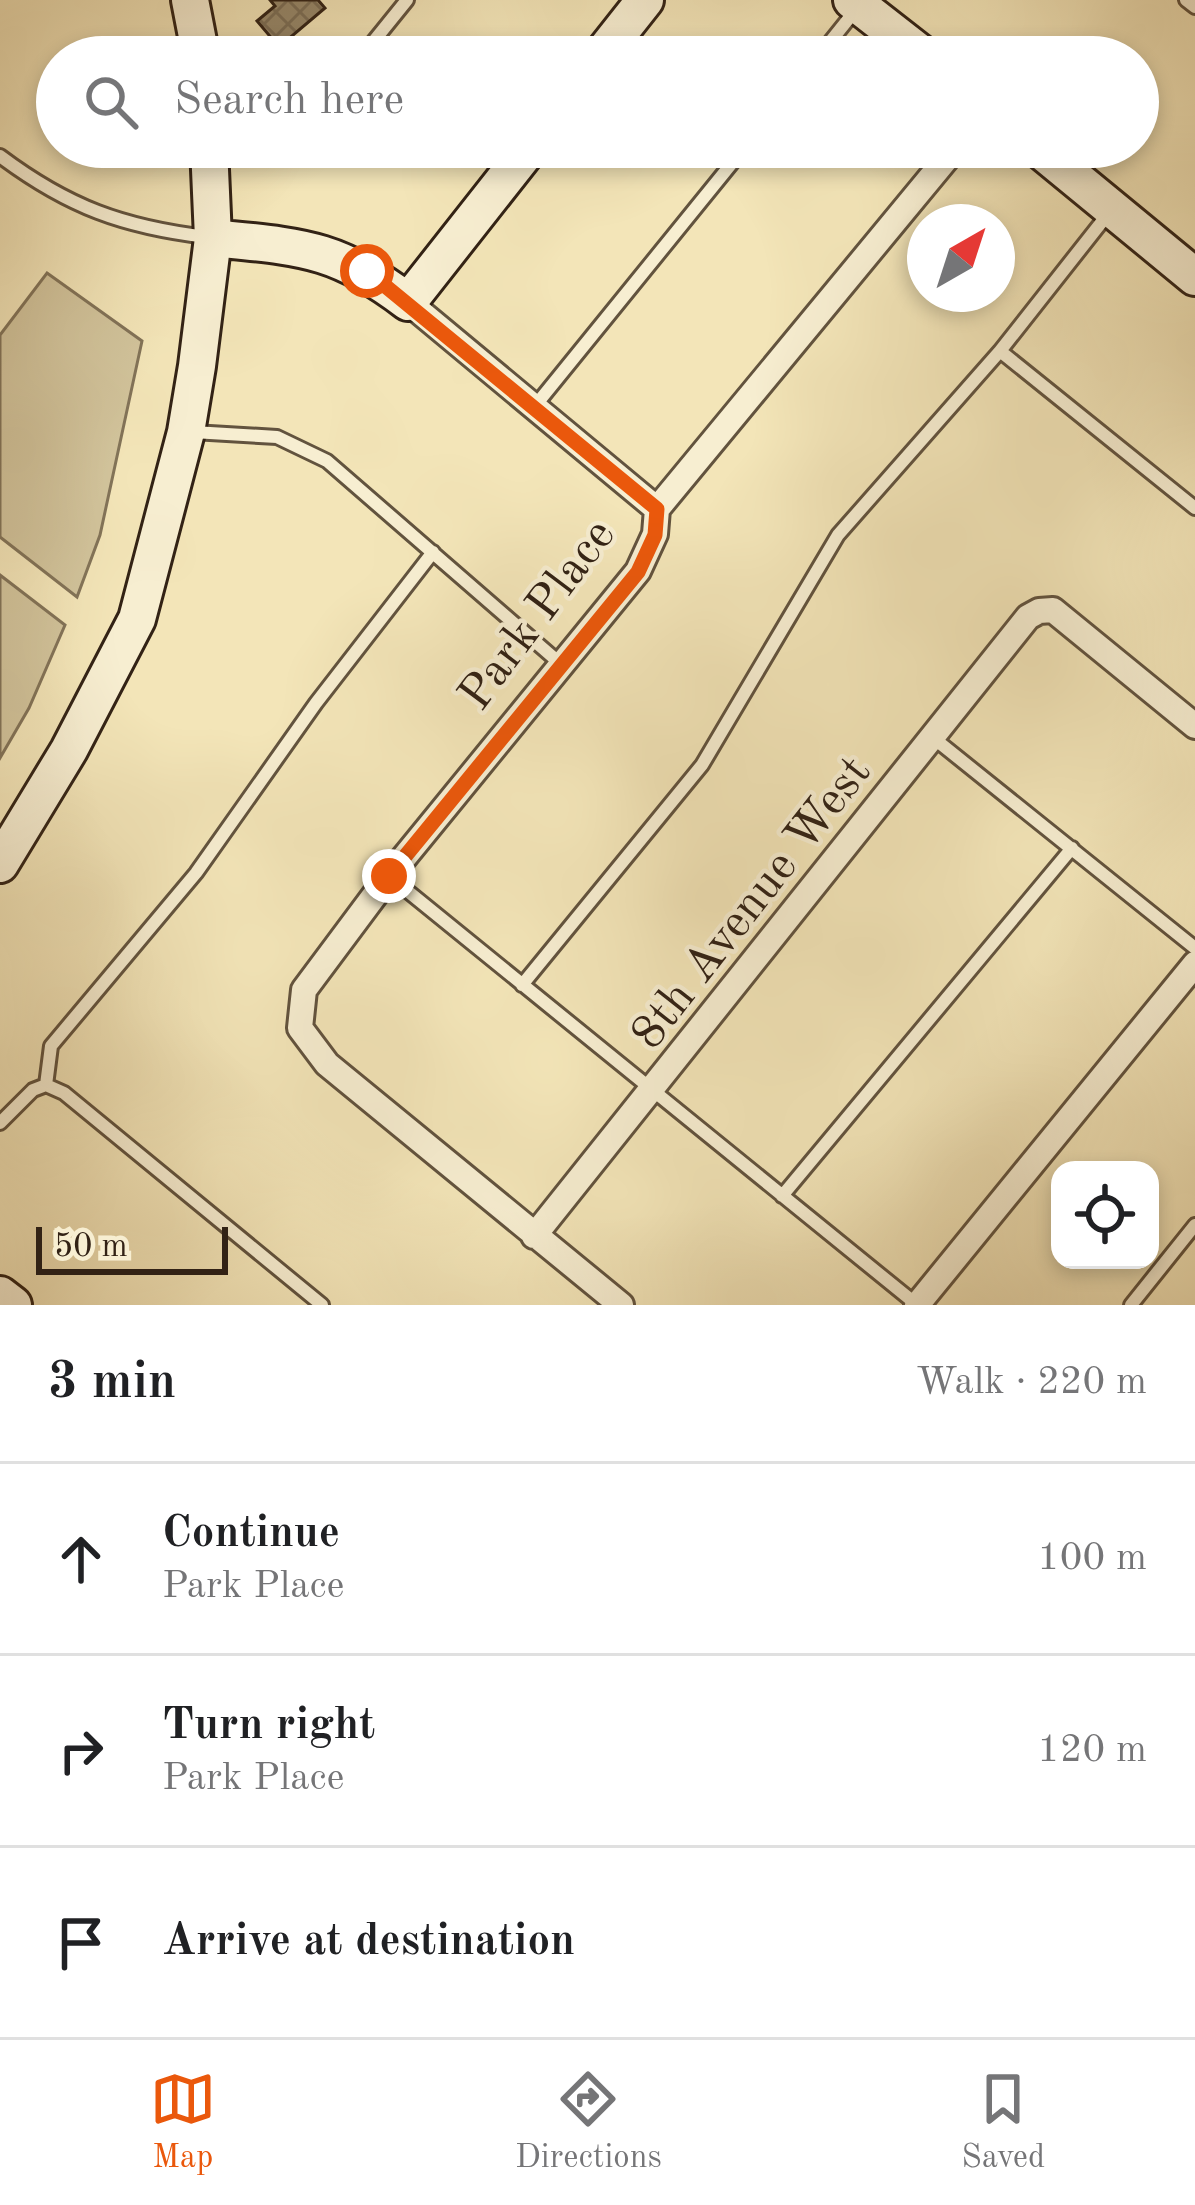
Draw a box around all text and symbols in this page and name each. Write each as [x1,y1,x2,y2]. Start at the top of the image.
search box [36,36,1159,168]
icon: search [78,69,144,135]
text: Search here [174,79,404,124]
north arrow [907,204,1015,312]
route start [340,244,394,298]
street label: Park Place [451,511,625,720]
street label: 8th Avenue West [624,748,881,1059]
route end [362,849,416,903]
map controls [1051,1161,1159,1269]
button: locate [1051,1161,1159,1269]
scale bar [36,1221,228,1274]
text: 50 m [54,1231,128,1264]
text: 3 min [48,1358,176,1409]
text: Walk · 220 m [916,1363,1147,1402]
text: Continue [162,1512,340,1557]
icon: ahead [48,1526,114,1592]
text: 100 m [1037,1539,1147,1578]
text: Park Place [162,1567,345,1606]
text: Turn right [162,1704,375,1749]
icon: right [48,1718,114,1784]
text: 120 m [1037,1731,1147,1770]
text: Park Place [162,1759,345,1798]
icon: arrive [48,1910,114,1976]
text: Arrive at destination [162,1920,575,1965]
tab: Map [150,2066,216,2179]
tab: Directions [515,2066,662,2179]
tab: Saved [961,2066,1045,2179]

